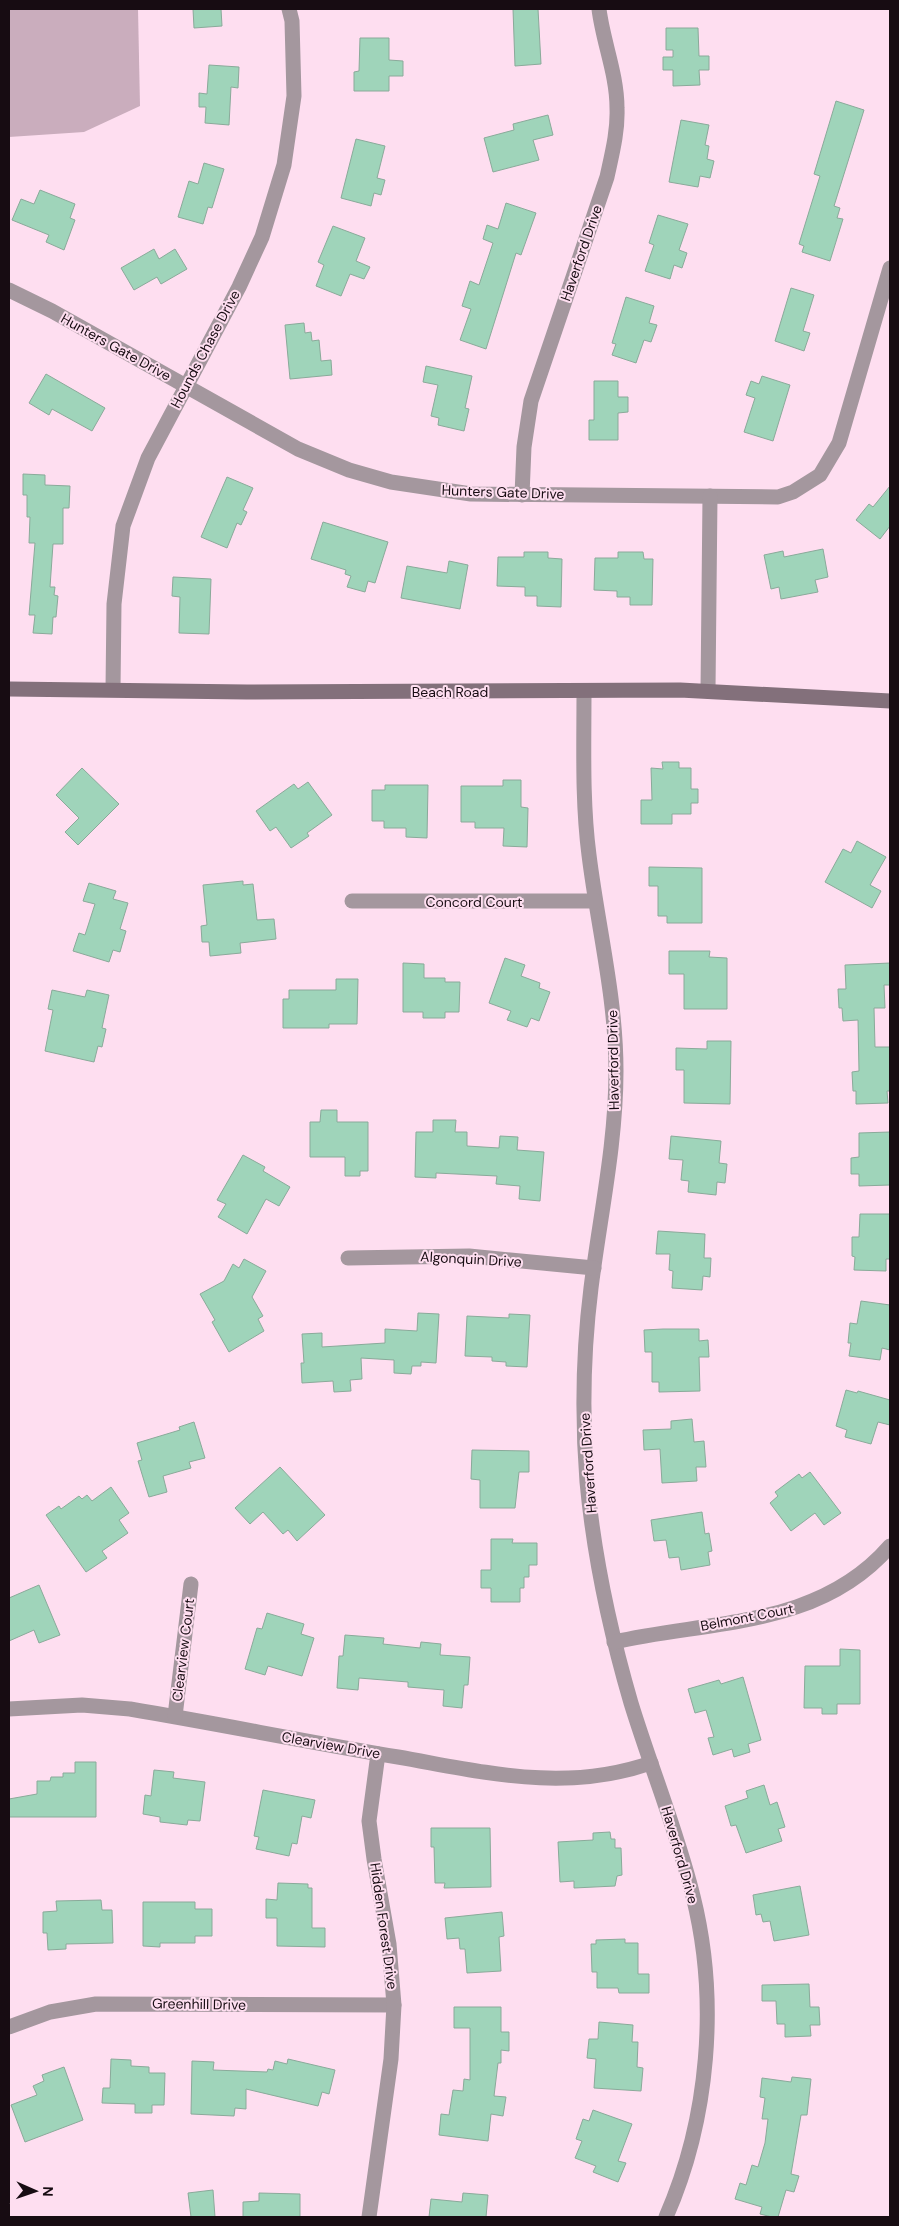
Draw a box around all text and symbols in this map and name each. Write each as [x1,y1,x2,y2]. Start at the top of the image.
street label: Haverford Drive [556,203,606,303]
street label: Hounds Chase Drive [166,287,244,411]
street label: Hunters Gate Drive [58,309,174,385]
street label: Hunters Gate Drive [441,481,565,503]
street label: Beach Road [412,683,488,701]
street label: Concord Court [425,893,523,911]
street label: Haverford Drive [603,1010,623,1110]
street label: Algonquin Drive [420,1247,522,1271]
street label: Haverford Drive [576,1412,600,1514]
street label: Clearview Court [168,1597,198,1703]
street label: Belmont Court [699,1599,795,1635]
street label: Clearview Drive [280,1727,382,1763]
street label: Haverford Drive [658,1804,702,1906]
street label: Hidden Forest Drive [366,1862,402,1990]
street label: Greenhill Drive [152,1994,246,2014]
north arrow [10,2166,60,2216]
text: N [39,2186,57,2197]

